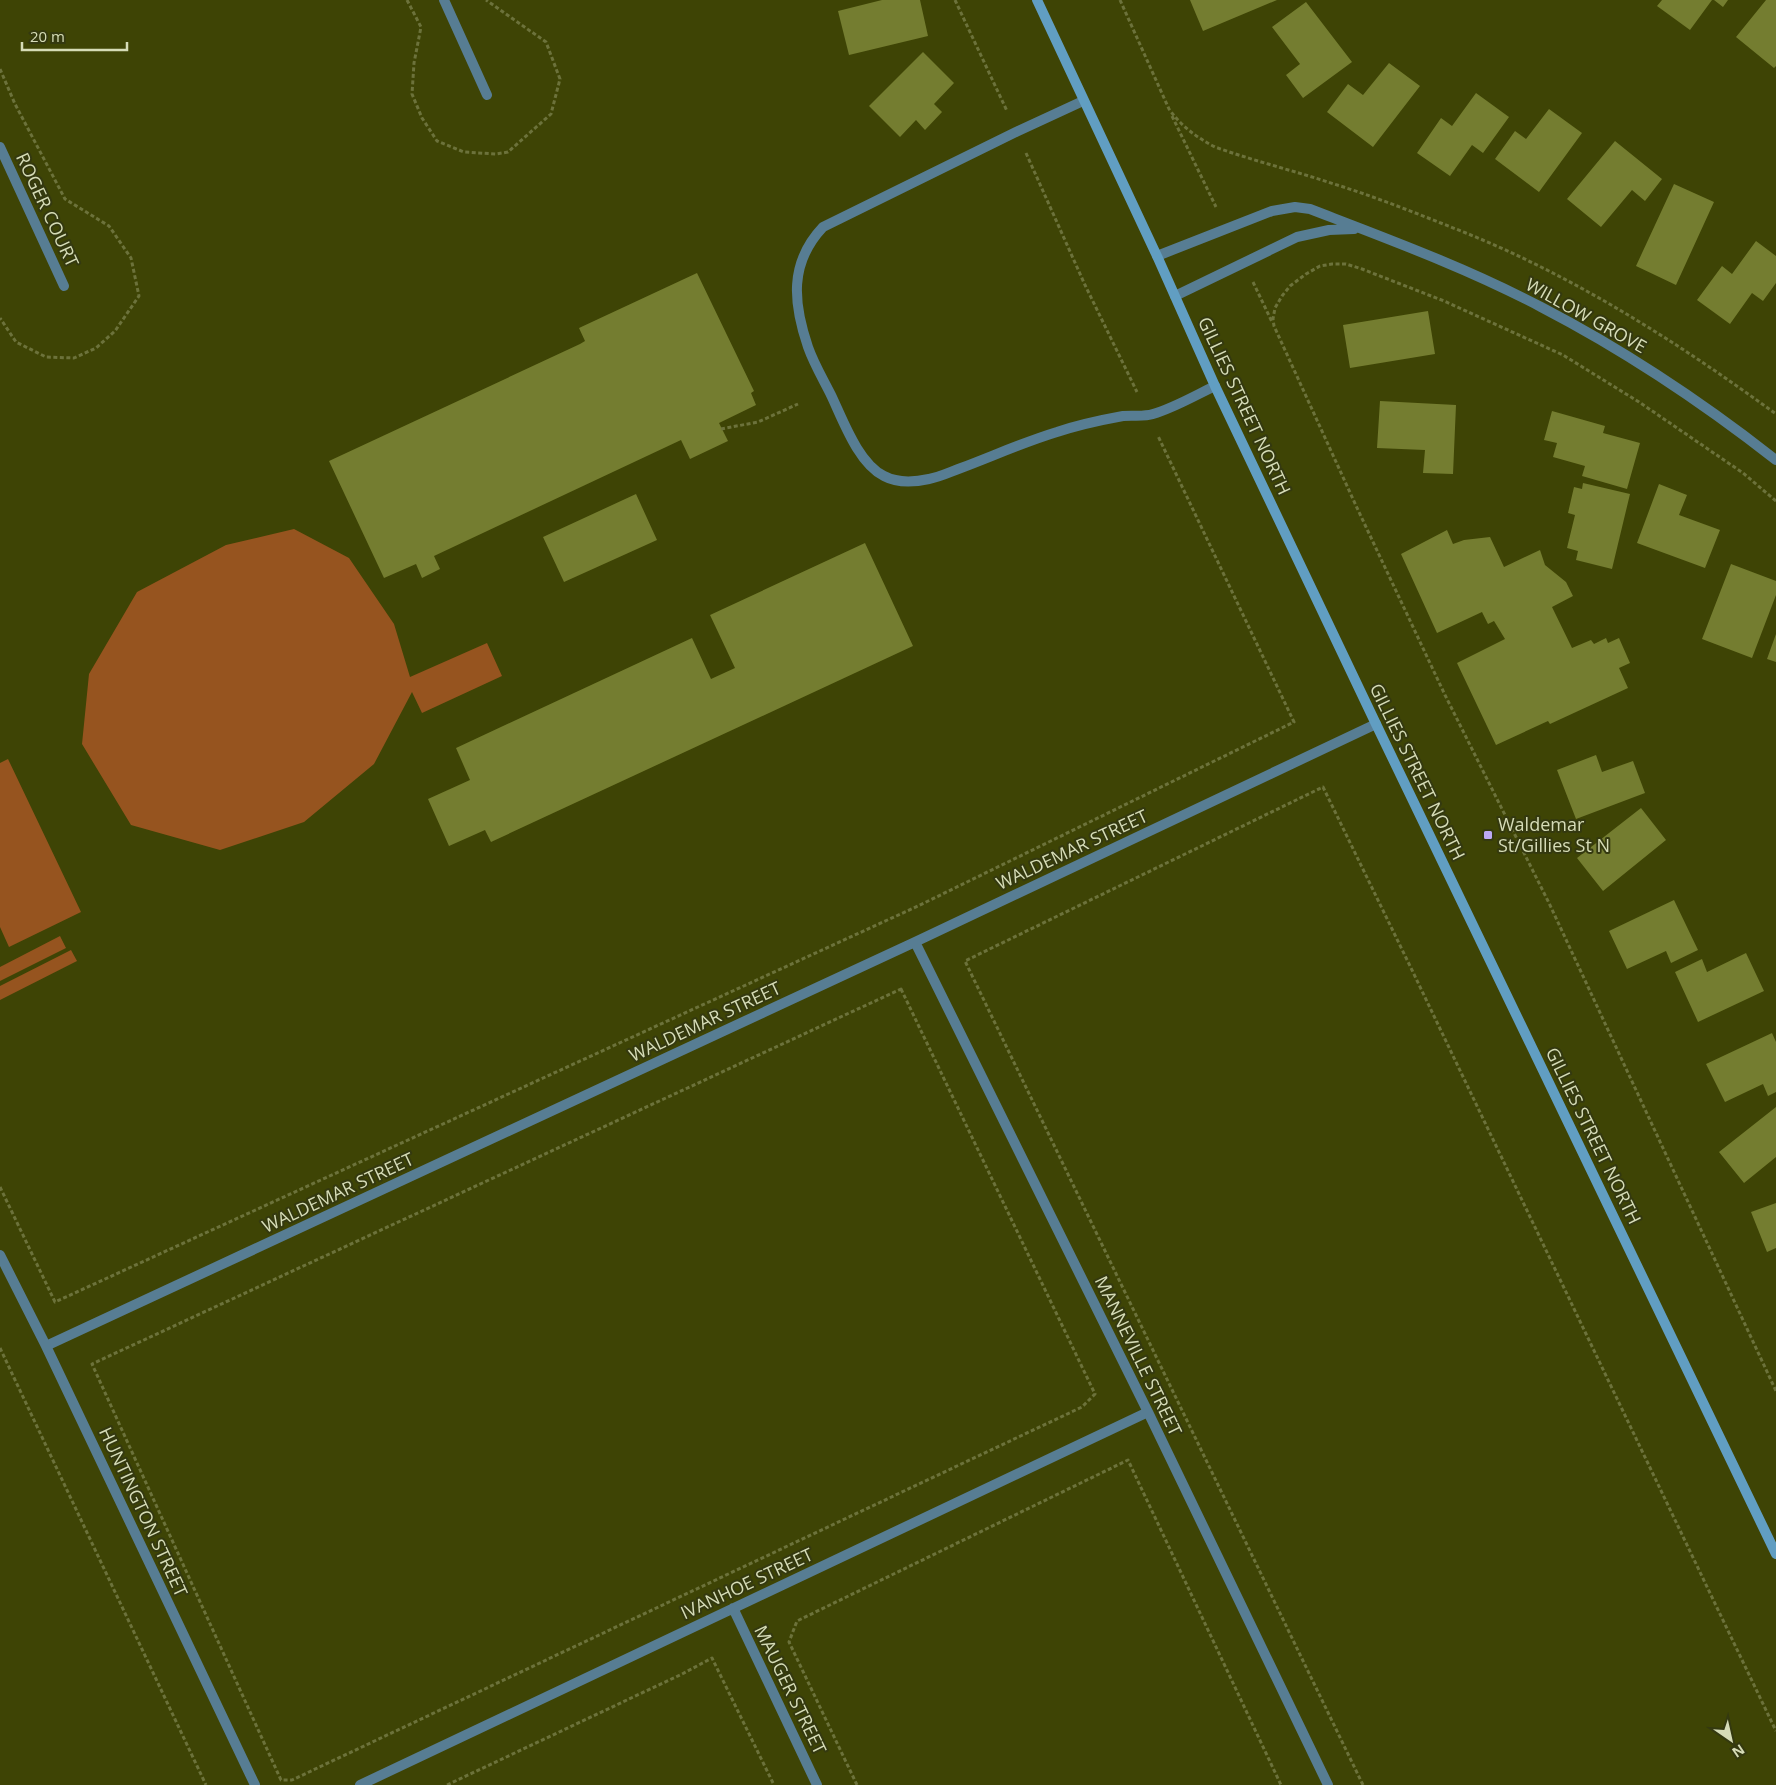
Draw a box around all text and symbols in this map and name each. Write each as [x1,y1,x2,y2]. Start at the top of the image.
scale bar [22,20,128,52]
text: 20 m [30,26,65,46]
street label: ROGER COURT [11,149,85,271]
street label: WILLOW GROVE [1522,272,1651,358]
street label: GILLIES STREET NORTH [1193,313,1297,498]
street label: GILLIES STREET NORTH [1365,679,1471,864]
street label: WALDEMAR STREET [992,803,1151,895]
place label: Waldemar St/Gillies St N [1498,812,1610,857]
marker: Waldemar St/Gillies St N [1482,829,1494,841]
street label: WALDEMAR STREET [625,975,784,1067]
street label: GILLIES STREET NORTH [1541,1043,1647,1228]
street label: WALDEMAR STREET [258,1146,417,1238]
street label: MANNEVILLE STREET [1090,1272,1188,1439]
street label: HUNTINGTON STREET [94,1423,194,1600]
street label: IVANHOE STREET [676,1542,817,1624]
street label: MAUGER STREET [749,1621,832,1758]
north arrow [1706,1715,1756,1765]
text: N [1729,1740,1749,1762]

